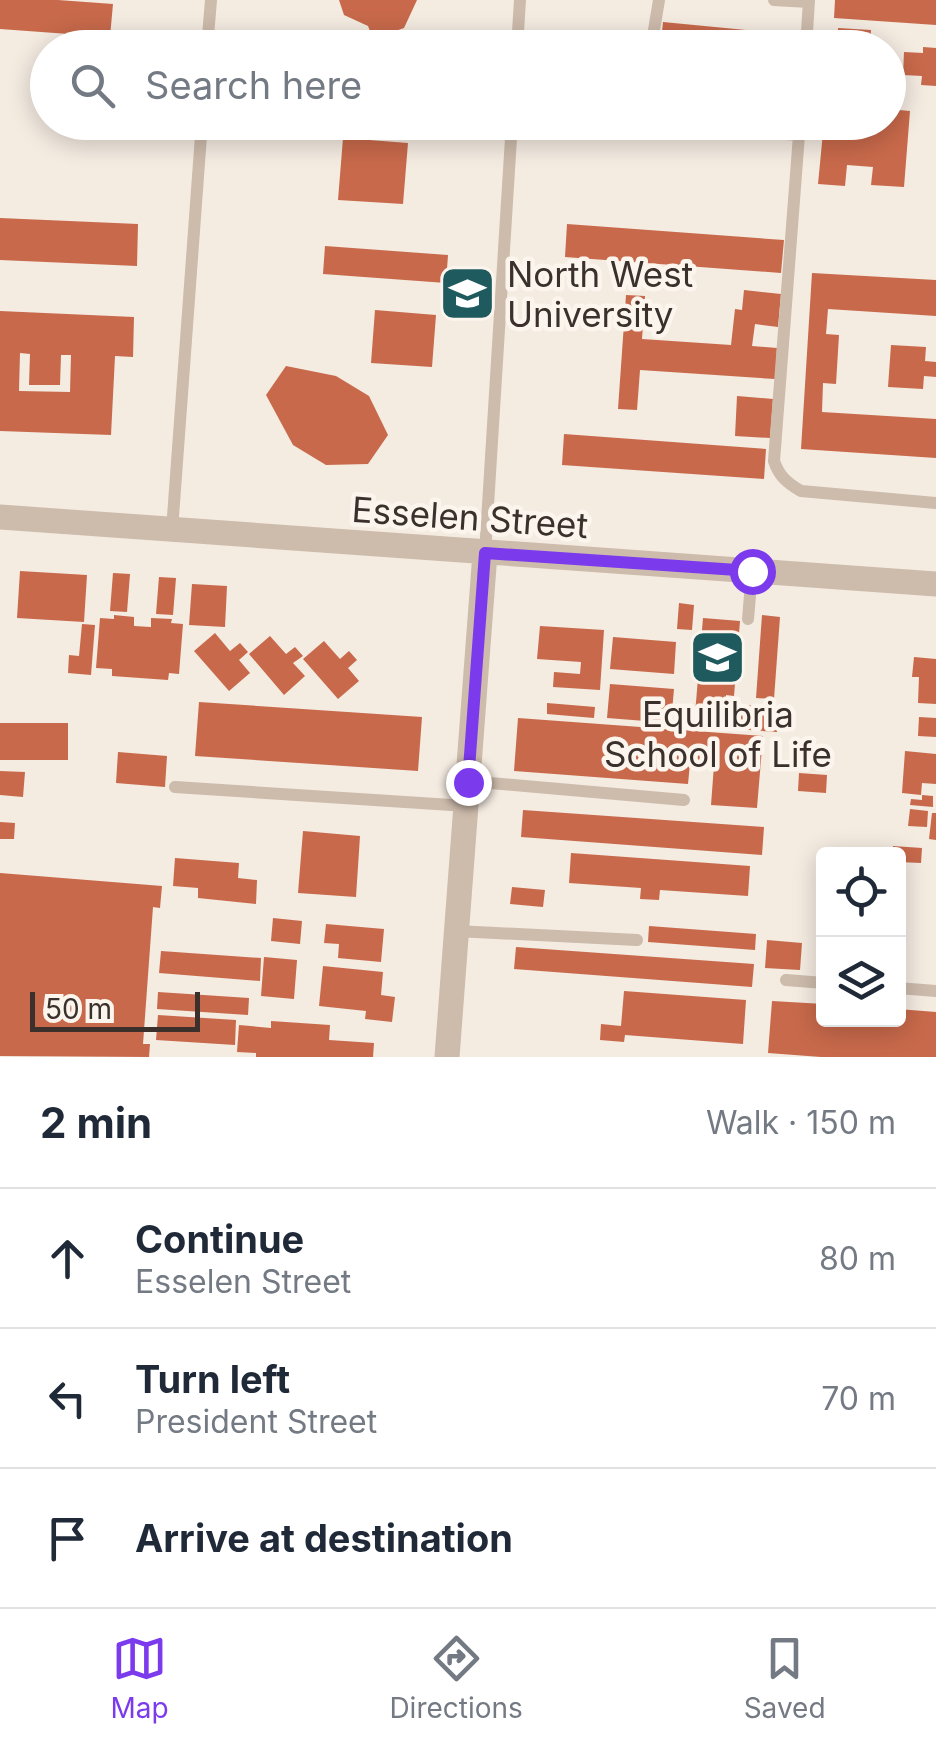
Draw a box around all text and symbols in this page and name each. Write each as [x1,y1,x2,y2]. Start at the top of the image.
search box [30,30,906,140]
icon: search [65,58,120,113]
text: Search here [145,62,362,108]
place label: North West University [507,253,693,335]
school or university icon: North West University [438,264,498,324]
street label: Esselen Street [351,488,589,546]
route start [730,549,776,595]
school or university icon: Equilibria School of Life [688,628,748,688]
place label: Equilibria School of Life [604,693,832,775]
route end [446,760,492,806]
map controls [816,847,906,1027]
button: locate [816,847,906,937]
button: layers [816,937,906,1027]
scale bar [30,987,200,1032]
text: 50 m [45,992,112,1026]
text: 2 min [40,1097,152,1148]
text: Walk · 150 m [706,1103,896,1142]
text: Continue [135,1216,304,1262]
icon: ahead [40,1231,95,1286]
text: 80 m [819,1239,896,1278]
text: Esselen Street [135,1262,351,1301]
text: Turn left [135,1356,290,1402]
icon: left [40,1371,95,1426]
text: 70 m [821,1379,896,1418]
text: President Street [135,1402,377,1441]
icon: arrive [40,1511,95,1566]
text: Arrive at destination [135,1515,513,1561]
tab: Map [110,1631,169,1725]
tab: Directions [389,1631,523,1725]
tab: Saved [744,1631,826,1725]

